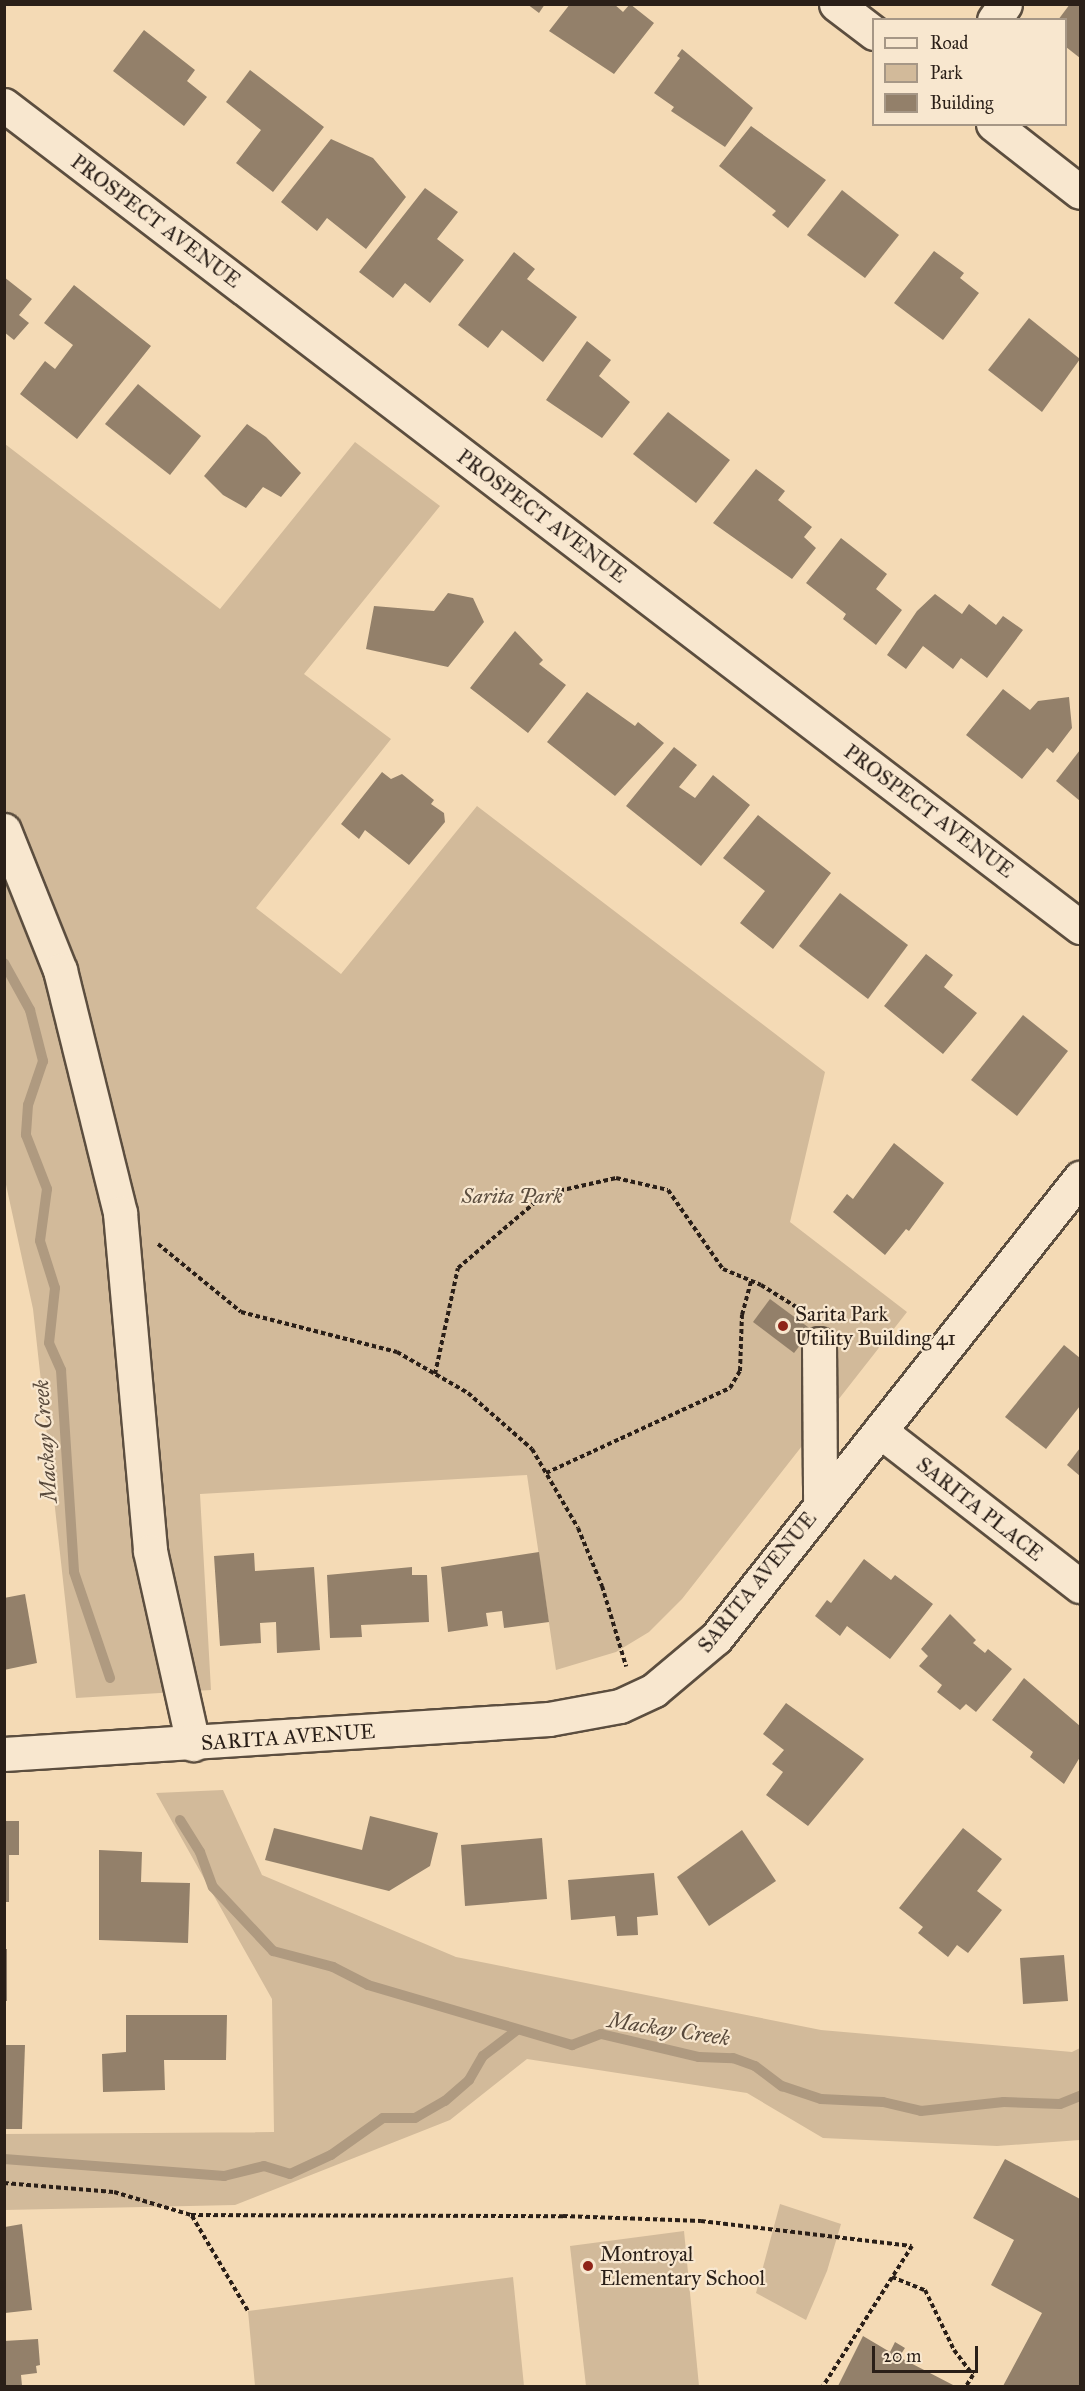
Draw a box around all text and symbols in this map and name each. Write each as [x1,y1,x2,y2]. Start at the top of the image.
legend [872,18,1067,126]
text: Road [930,32,968,54]
text: Park [930,62,963,84]
text: Building [930,92,993,114]
street label: PROSPECT AVENUE [66,149,246,293]
street label: PROSPECT AVENUE [452,444,632,588]
street label: PROSPECT AVENUE [839,739,1019,883]
park label: Sarita Park [461,1183,563,1209]
place label: Sarita Park Utility Building 41 [795,1301,956,1351]
marker: Sarita Park Utility Building 41 [776,1319,790,1333]
water label: Mackay Creek [28,1379,62,1503]
street label: SARITA PLACE [912,1452,1048,1566]
street label: SARITA AVENUE [692,1506,822,1658]
street label: SARITA AVENUE [200,1718,376,1756]
water label: Mackay Creek [606,2006,732,2052]
place label: Montroyal Elementary School [600,2241,765,2291]
marker: Montroyal Elementary School [581,2259,595,2273]
scale bar [875,2334,982,2372]
text: 20 m [883,2345,921,2367]

